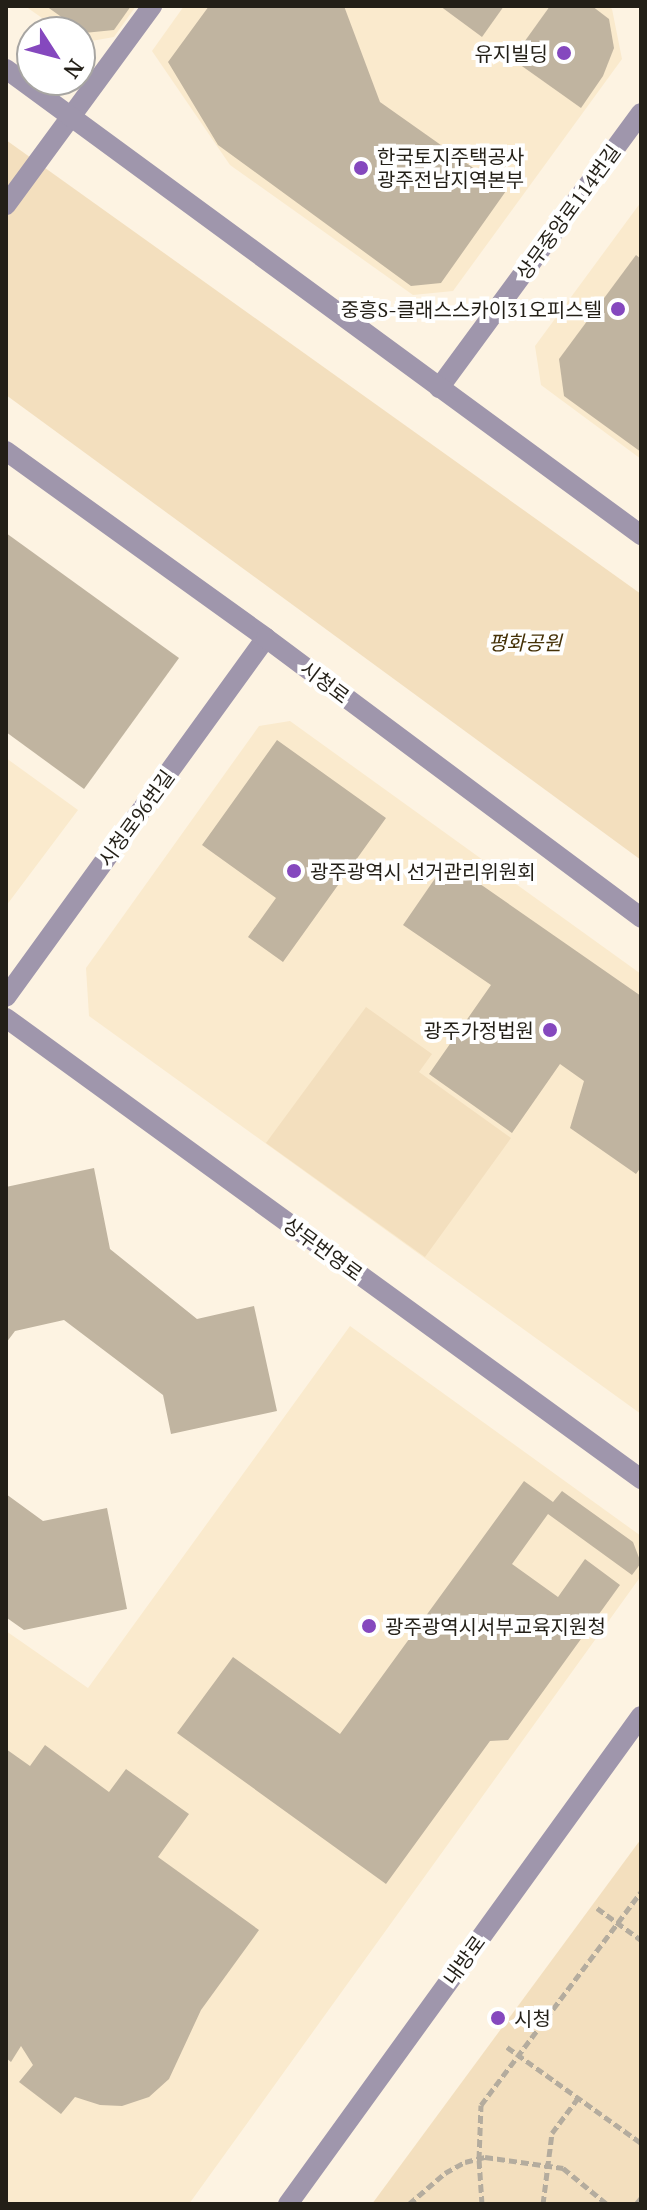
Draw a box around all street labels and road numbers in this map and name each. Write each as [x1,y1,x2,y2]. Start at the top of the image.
street label: 상무중앙로114번길 [511,140,625,284]
street label: 시청로 [296,656,354,708]
street label: 시청로96번길 [93,765,179,871]
street label: 상무번영로 [279,1212,367,1286]
street label: 내방로 [438,1931,490,1989]

